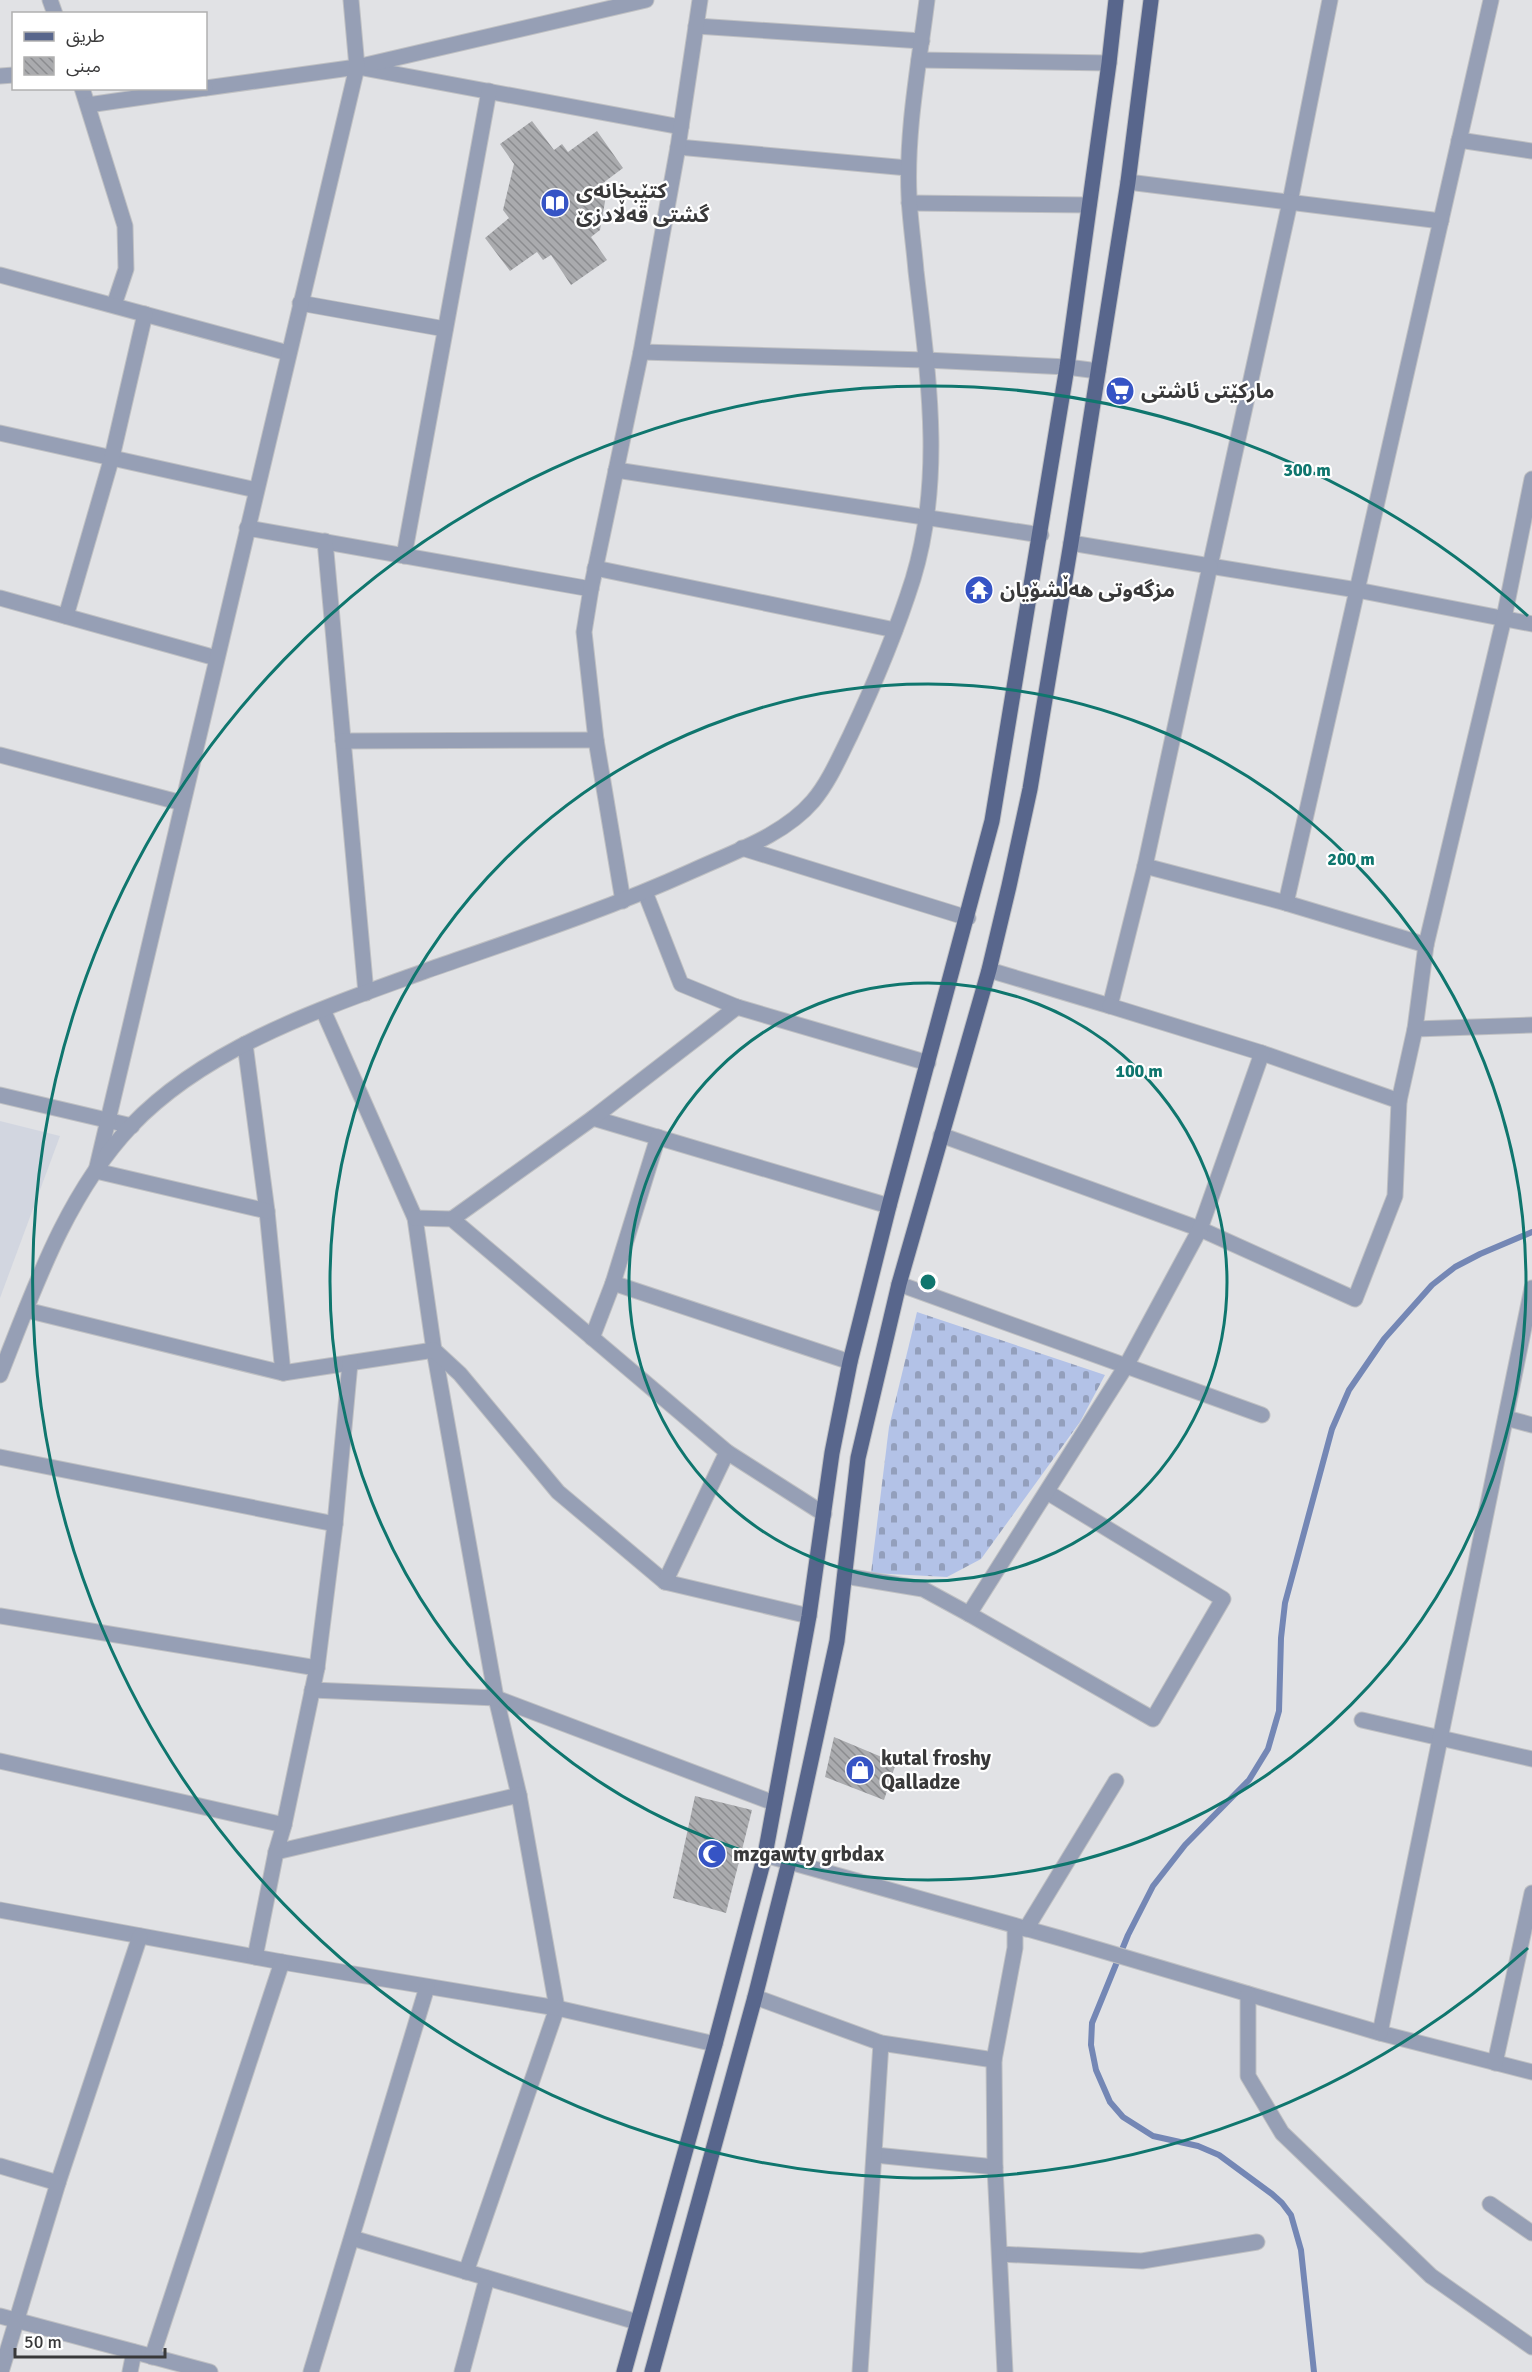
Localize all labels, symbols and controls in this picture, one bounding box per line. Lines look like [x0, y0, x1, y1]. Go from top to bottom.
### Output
legend [12, 12, 207, 90]
text: طريق [66, 25, 105, 47]
text: مبنى [66, 55, 101, 77]
place label: کتێبخانەی گشتی قەڵادزێ [576, 178, 710, 228]
library icon: کتێبخانەی گشتی قەڵادزێ [539, 187, 571, 219]
supermarket icon: مارکێتی ئاشتی [1104, 375, 1136, 407]
place label: مارکێتی ئاشتی [1141, 378, 1274, 404]
text: 300 m [1283, 459, 1331, 481]
temple icon: مزگەوتی ھەڵشۆیان [963, 574, 995, 606]
place label: مزگەوتی ھەڵشۆیان [1000, 574, 1175, 603]
text: 200 m [1327, 848, 1375, 870]
text: 100 m [1115, 1060, 1163, 1082]
centre of rings [918, 1272, 938, 1292]
place label: kutal froshy Qalladze [881, 1745, 992, 1795]
shop icon: kutal froshy Qalladze [844, 1754, 876, 1786]
mosque icon: mzgawty grbdax [696, 1838, 728, 1870]
place label: mzgawty grbdax [733, 1841, 885, 1867]
scale bar [15, 2321, 165, 2359]
text: 50 m [24, 2331, 62, 2353]

